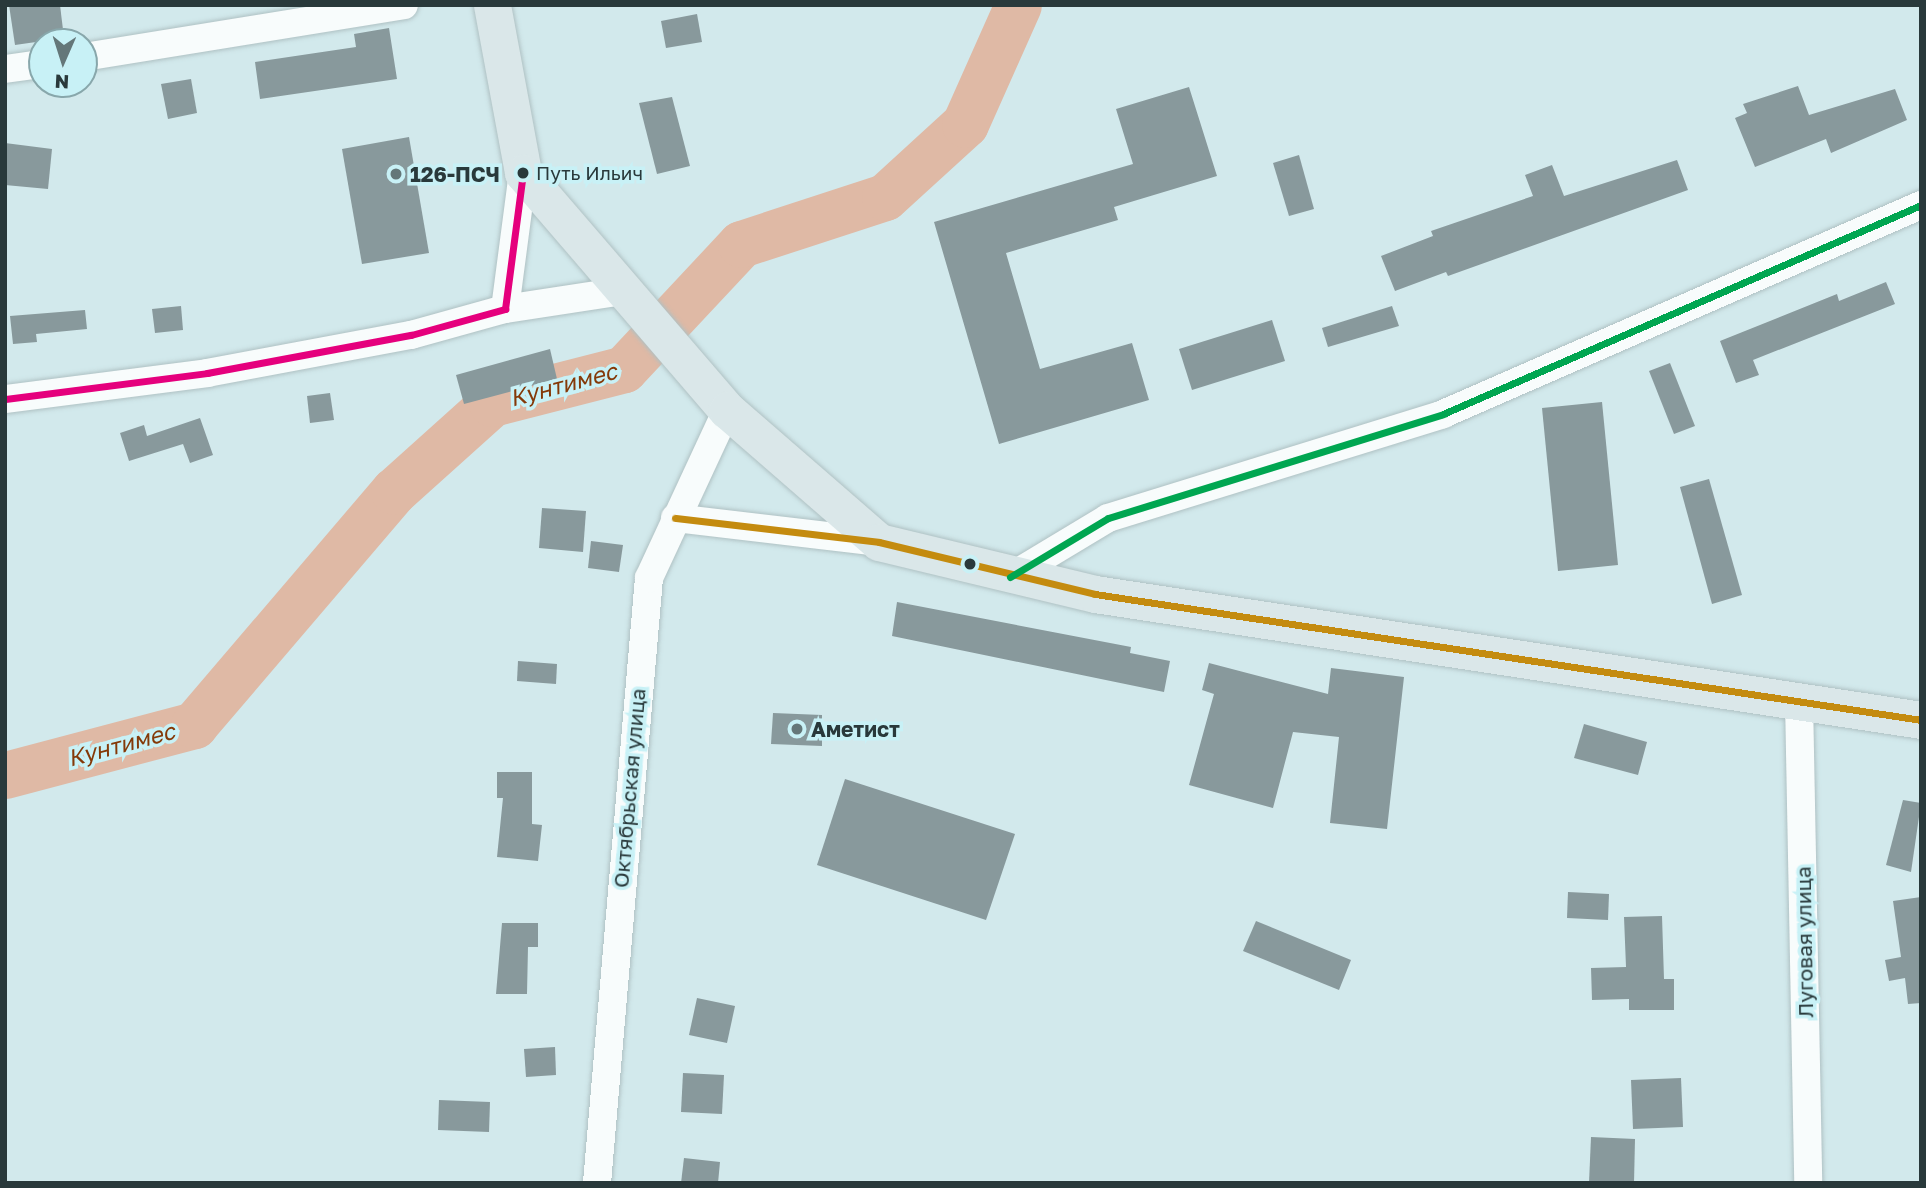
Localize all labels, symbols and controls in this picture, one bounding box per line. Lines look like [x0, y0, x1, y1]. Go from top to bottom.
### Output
north arrow [28, 28, 98, 98]
text: N [54, 71, 70, 94]
place label: 126-ПСЧ [410, 161, 500, 187]
place label: Путь Ильич [536, 162, 643, 184]
marker: 126-ПСЧ [388, 166, 404, 182]
marker: Путь Ильич [516, 166, 530, 180]
water label: Кунтимес [506, 356, 620, 412]
unlabelled marker [963, 557, 977, 571]
street label: Октябрьская улица [608, 687, 650, 889]
water label: Кунтимес [64, 716, 178, 772]
place label: Аметист [811, 716, 900, 742]
marker: Аметист [789, 721, 805, 737]
street label: Луговая улица [1790, 866, 1818, 1018]

